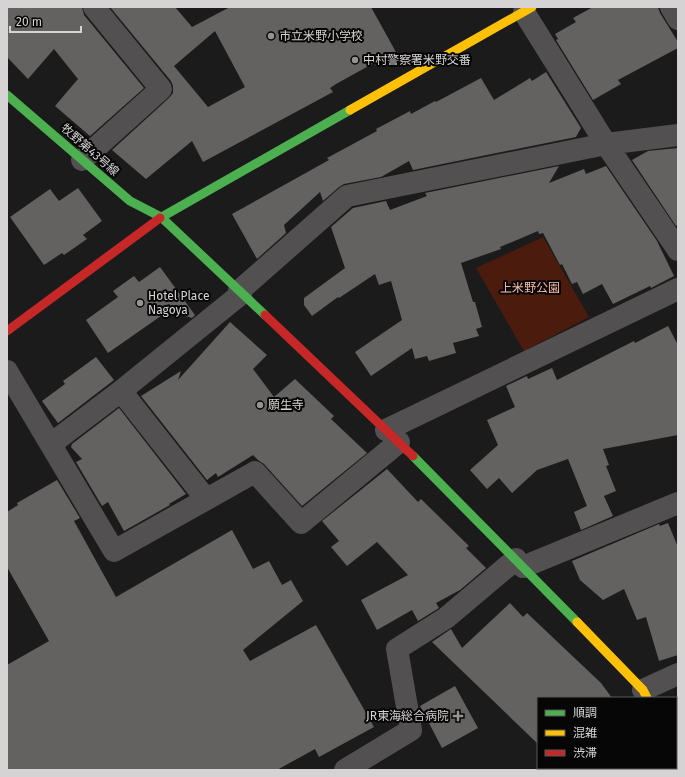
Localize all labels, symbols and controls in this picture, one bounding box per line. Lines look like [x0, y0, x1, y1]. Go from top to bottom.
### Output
scale bar [10, 8, 81, 34]
text: 20 m [16, 15, 42, 29]
place label: 市立米野小学校 [279, 29, 363, 43]
marker: 市立米野小学校 [266, 31, 276, 41]
place label: 中村警察署米野交番 [363, 53, 471, 67]
marker: 中村警察署米野交番 [350, 55, 360, 65]
street label: 牧野第43号線 [58, 121, 122, 179]
park label: 上米野公園 [500, 281, 560, 295]
place label: Hotel Place Nagoya [148, 289, 209, 317]
marker: Hotel Place Nagoya [135, 298, 145, 308]
place label: 願生寺 [268, 398, 304, 412]
marker: 願生寺 [255, 400, 265, 410]
legend [537, 697, 677, 769]
text: 順調 [573, 706, 597, 720]
place label: JR東海総合病院 [366, 709, 449, 723]
marker: JR東海総合病院 [452, 710, 464, 722]
text: 混雑 [573, 726, 597, 740]
text: 渋滞 [573, 746, 597, 760]

